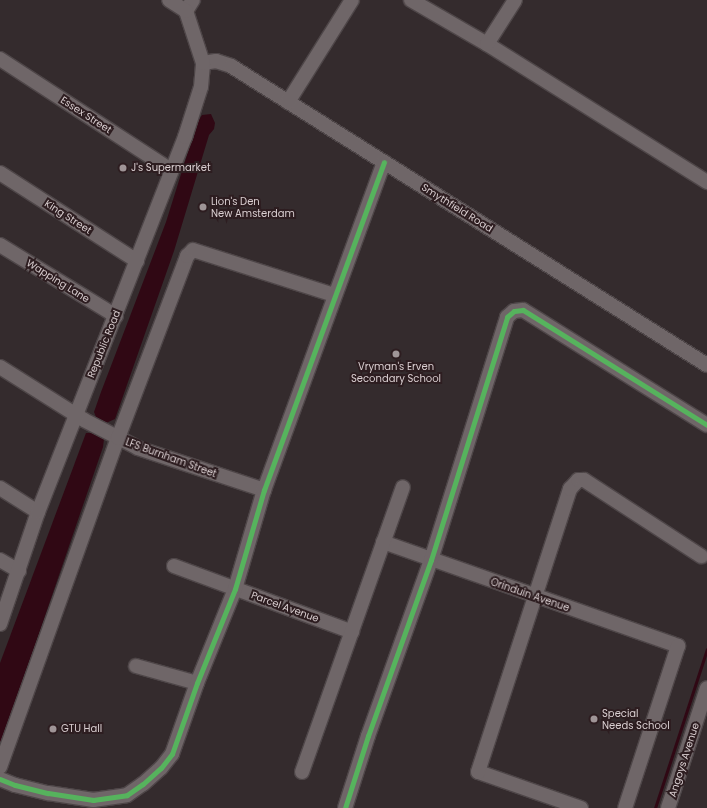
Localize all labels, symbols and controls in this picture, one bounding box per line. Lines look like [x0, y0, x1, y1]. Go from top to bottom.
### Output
street label: Essex Street [58, 94, 114, 136]
place label: J's Supermarket [131, 162, 211, 174]
marker: J's Supermarket [118, 163, 128, 173]
street label: Smythfield Road [419, 181, 495, 235]
place label: Lion's Den New Amsterdam [211, 195, 295, 218]
street label: King Street [42, 197, 94, 237]
marker: Lion's Den New Amsterdam [198, 202, 208, 212]
street label: Wapping Lane [24, 257, 92, 305]
street label: Republic Road [85, 308, 123, 380]
marker: Vryman's Erven Secondary School [391, 349, 401, 359]
place label: Vryman's Erven Secondary School [351, 360, 441, 384]
street label: LFS Burnham Street [124, 436, 218, 480]
street label: Orinduin Avenue [489, 576, 571, 614]
street label: Parcel Avenue [249, 589, 321, 625]
place label: Special Needs School [602, 707, 670, 730]
marker: Special Needs School [589, 714, 599, 724]
street label: Angoys Avenue [666, 721, 702, 799]
place label: GTU Hall [61, 723, 102, 735]
marker: GTU Hall [48, 724, 58, 734]

